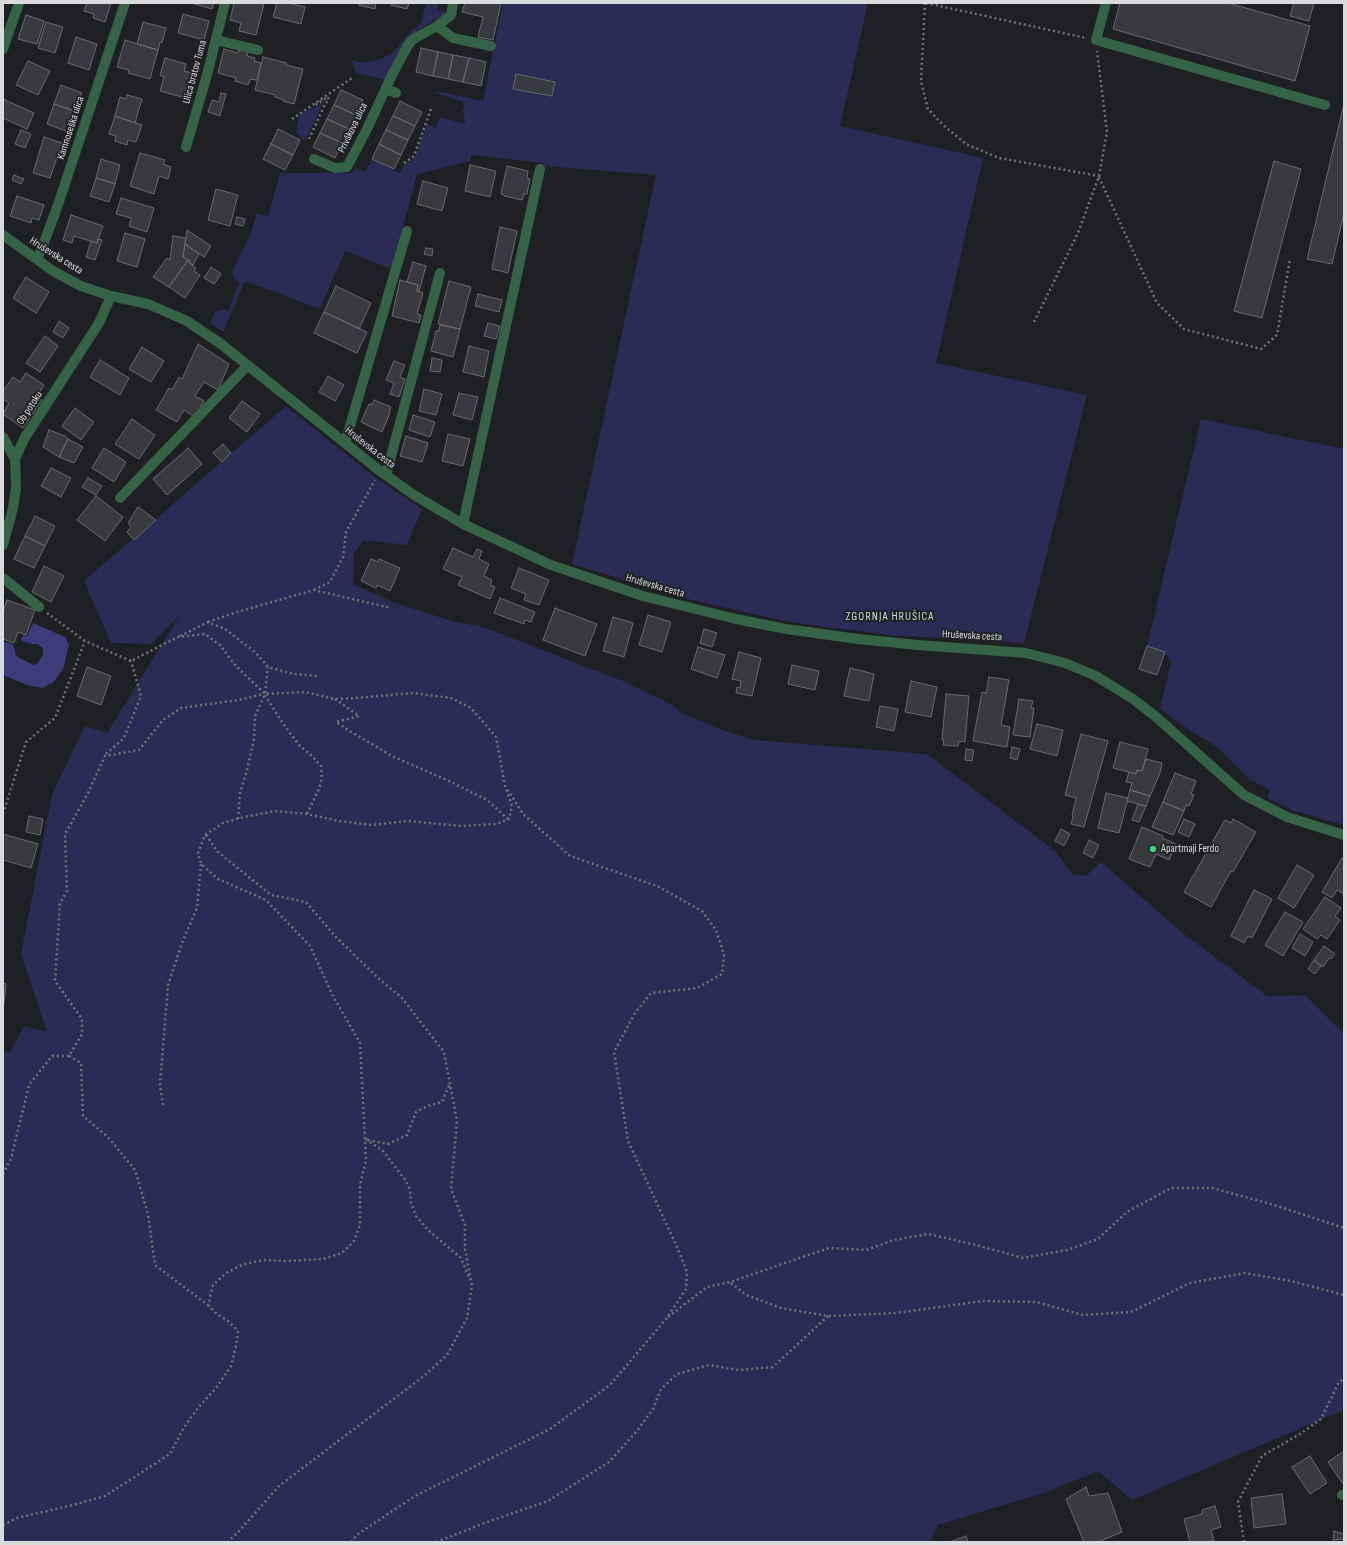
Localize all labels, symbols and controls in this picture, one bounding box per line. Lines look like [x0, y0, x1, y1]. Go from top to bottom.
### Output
street label: Ulica bratov Tuma [180, 39, 210, 105]
street label: Kamnoseška ulica [55, 95, 87, 161]
street label: Privškova ulica [335, 101, 371, 155]
street label: Hruševska cesta [27, 234, 85, 278]
street label: Ob potoku [14, 389, 46, 427]
street label: Hruševska cesta [342, 424, 398, 472]
street label: Hruševska cesta [624, 571, 686, 601]
district label: ZGORNJA HRUŠICA [846, 610, 934, 624]
street label: Hruševska cesta [942, 628, 1002, 644]
place label: Apartmaji Ferdo [1161, 842, 1219, 856]
marker: Apartmaji Ferdo [1148, 844, 1158, 854]

